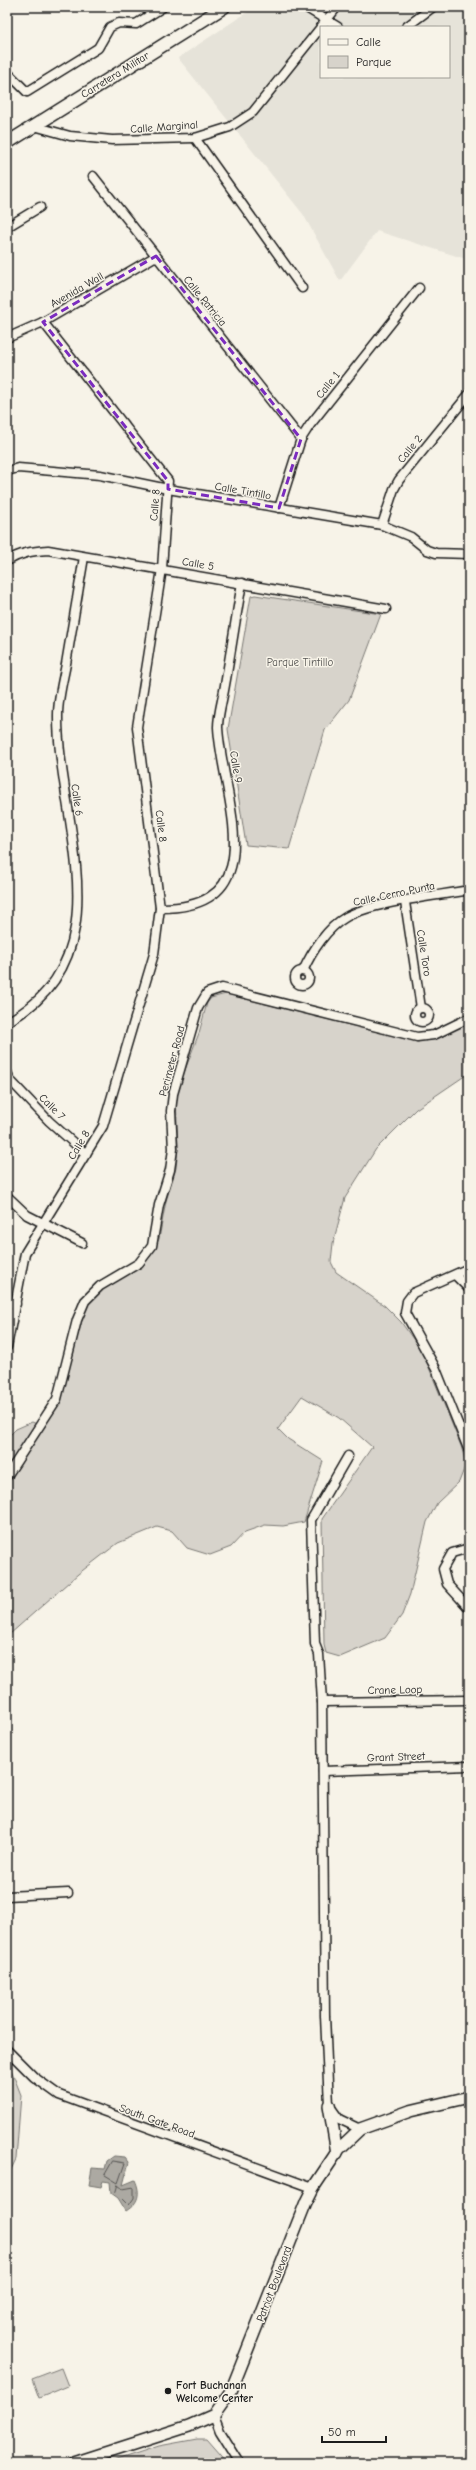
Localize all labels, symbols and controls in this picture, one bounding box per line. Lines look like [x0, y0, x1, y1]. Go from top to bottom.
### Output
legend [320, 26, 450, 78]
text: Calle [356, 35, 381, 49]
street label: Carretera Militar [79, 49, 152, 101]
text: Parque [356, 55, 391, 69]
street label: Calle Marginal [130, 118, 198, 136]
street label: Avenida Wall [48, 270, 106, 310]
street label: Calle Patricia [181, 273, 229, 329]
street label: Calle 1 [313, 369, 343, 401]
street label: Calle 2 [395, 432, 425, 466]
street label: Calle Tintillo [214, 480, 272, 502]
street label: Calle 8 [147, 488, 163, 521]
street label: Calle 5 [181, 555, 215, 573]
park label: Parque Tintillo [267, 656, 333, 669]
street label: Calle 9 [227, 750, 245, 784]
street label: Calle 6 [68, 783, 86, 817]
street label: Calle 8 [153, 809, 169, 843]
street label: Calle Cerro Punta [352, 879, 436, 909]
street label: Calle Toro [414, 929, 434, 977]
street label: Perimeter Road [156, 1024, 188, 1098]
street label: Calle 7 [36, 1091, 68, 1123]
street label: Calle 8 [65, 1128, 93, 1162]
street label: Crane Loop [368, 1683, 423, 1697]
street label: Grant Street [367, 1749, 426, 1765]
street label: South Gate Road [117, 2101, 197, 2141]
street label: Patriot Boulevard [254, 2244, 294, 2324]
place label: Fort Buchanan Welcome Center [176, 2379, 253, 2405]
marker: Fort Buchanan Welcome Center [163, 2386, 173, 2396]
scale bar [322, 2418, 386, 2444]
text: 50 m [328, 2425, 356, 2439]

